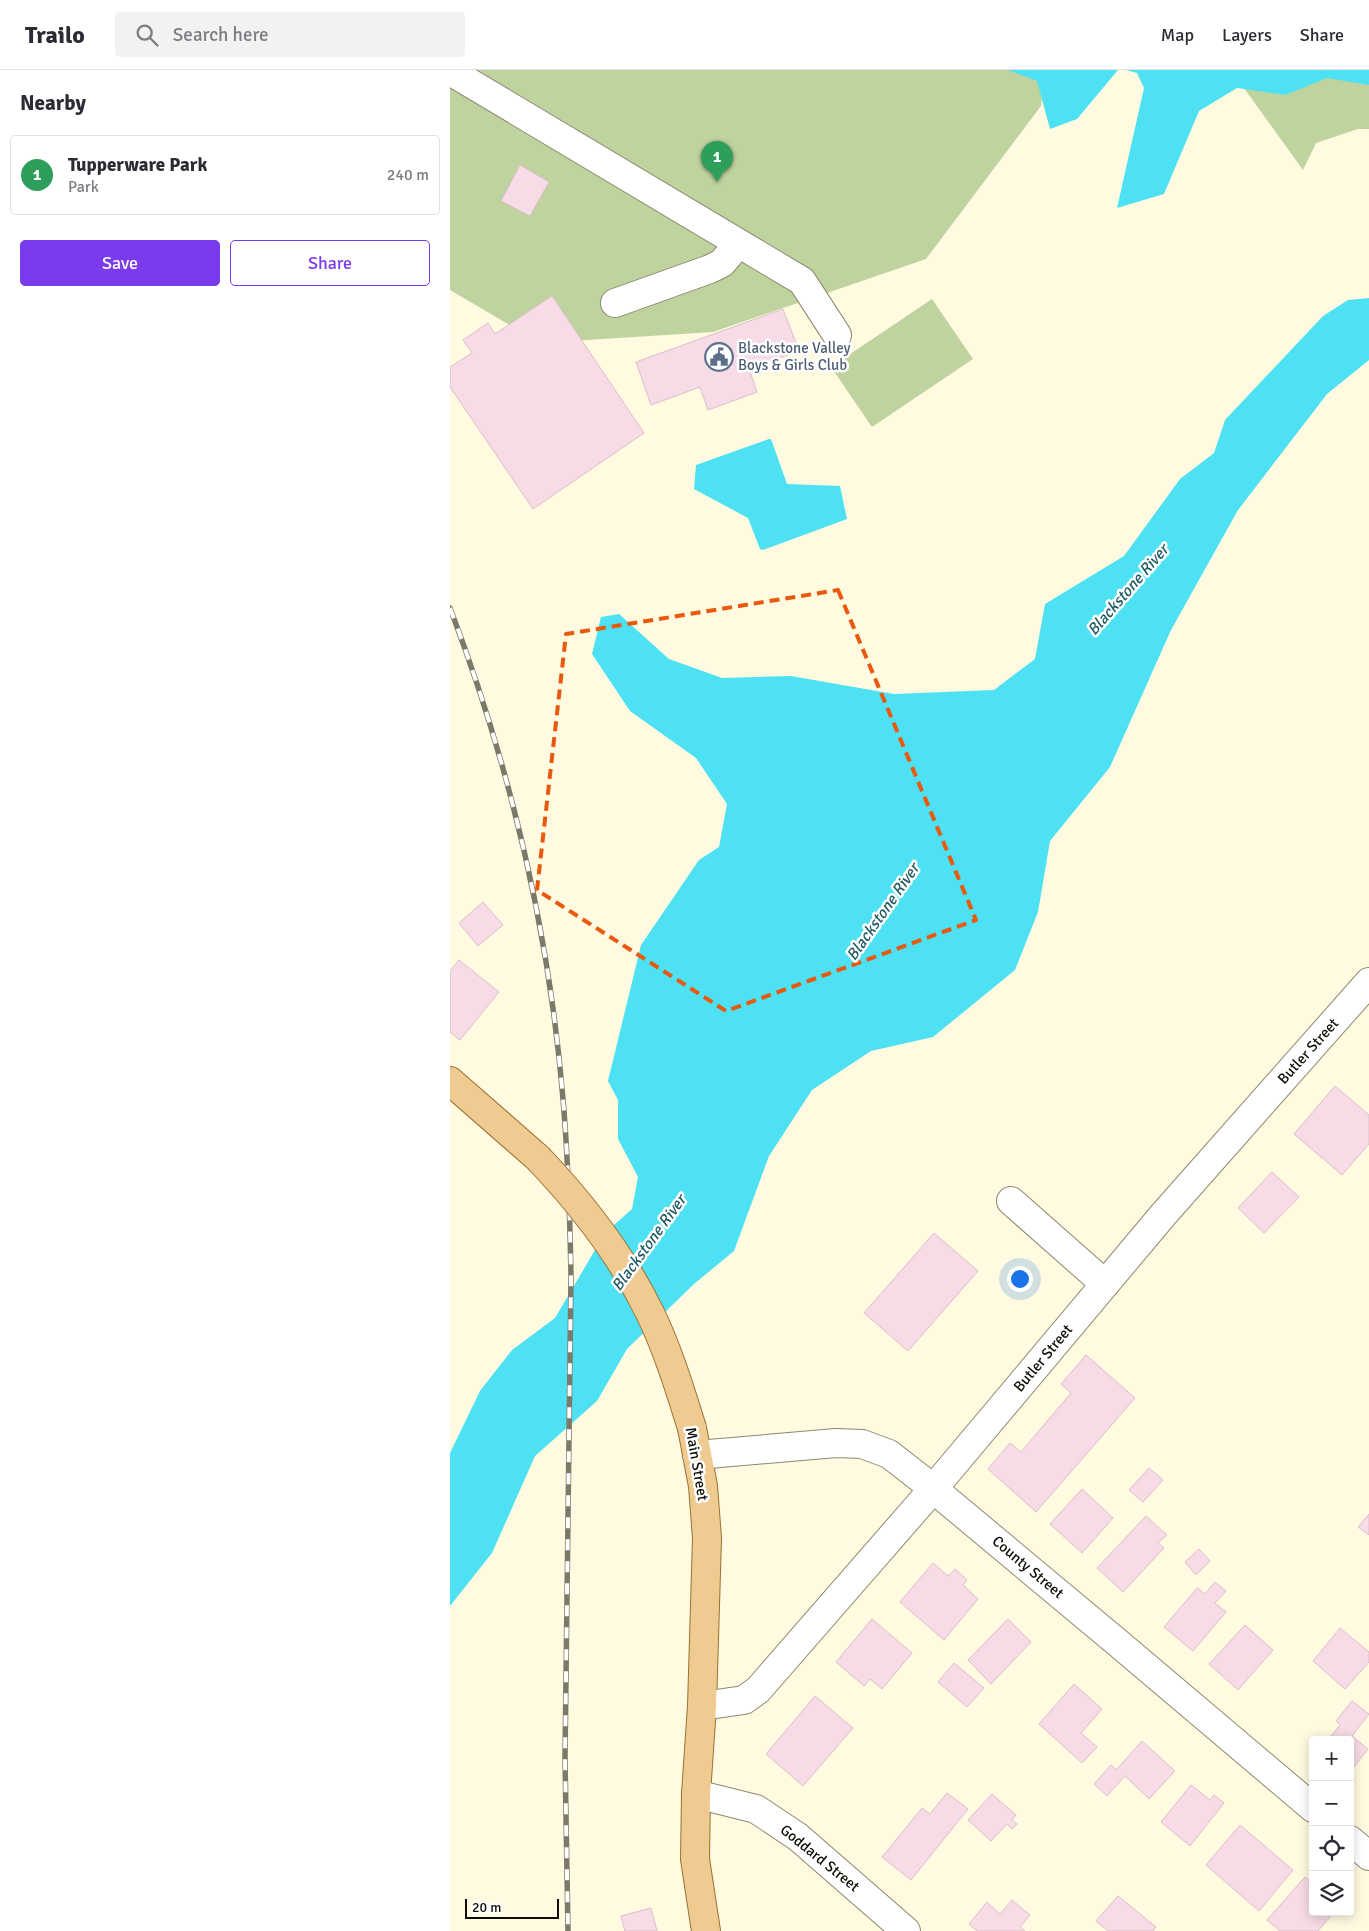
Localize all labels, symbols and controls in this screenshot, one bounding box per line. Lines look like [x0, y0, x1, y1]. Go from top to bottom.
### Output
search box [115, 12, 465, 57]
text: Trailo [25, 20, 85, 50]
icon: search [133, 21, 161, 49]
text: Search here [173, 23, 269, 47]
text: Map [1161, 24, 1194, 46]
text: Layers [1222, 24, 1272, 46]
text: Share [1300, 24, 1344, 46]
text: Nearby [20, 90, 86, 116]
pin: 1 [701, 141, 733, 182]
text: Tupperware Park [68, 153, 207, 177]
text: 1 [33, 165, 41, 185]
text: 240 m [387, 165, 429, 185]
text: Park [68, 177, 99, 197]
button: Save [20, 240, 220, 286]
button: Share [230, 240, 430, 286]
place label: Blackstone Valley Boys & Girls Club [738, 339, 851, 374]
public building icon: Blackstone Valley Boys & Girls Club [704, 342, 734, 372]
water label: Blackstone River [1083, 539, 1174, 640]
water label: Blackstone River [842, 858, 925, 964]
street label: Butler Street [1274, 1014, 1342, 1088]
water label: Blackstone River [607, 1189, 692, 1295]
your location [1007, 1266, 1033, 1292]
street label: Butler Street [1010, 1321, 1076, 1395]
street label: Main Street [682, 1426, 712, 1502]
street label: County Street [989, 1532, 1067, 1602]
map controls [1309, 1736, 1354, 1916]
button: + [1309, 1736, 1354, 1781]
button: − [1309, 1781, 1354, 1826]
street label: Goddard Street [777, 1821, 863, 1895]
button: locate [1309, 1826, 1354, 1871]
button: layers [1309, 1871, 1354, 1916]
scale bar [465, 1896, 559, 1919]
text: 20 m [472, 1899, 501, 1916]

